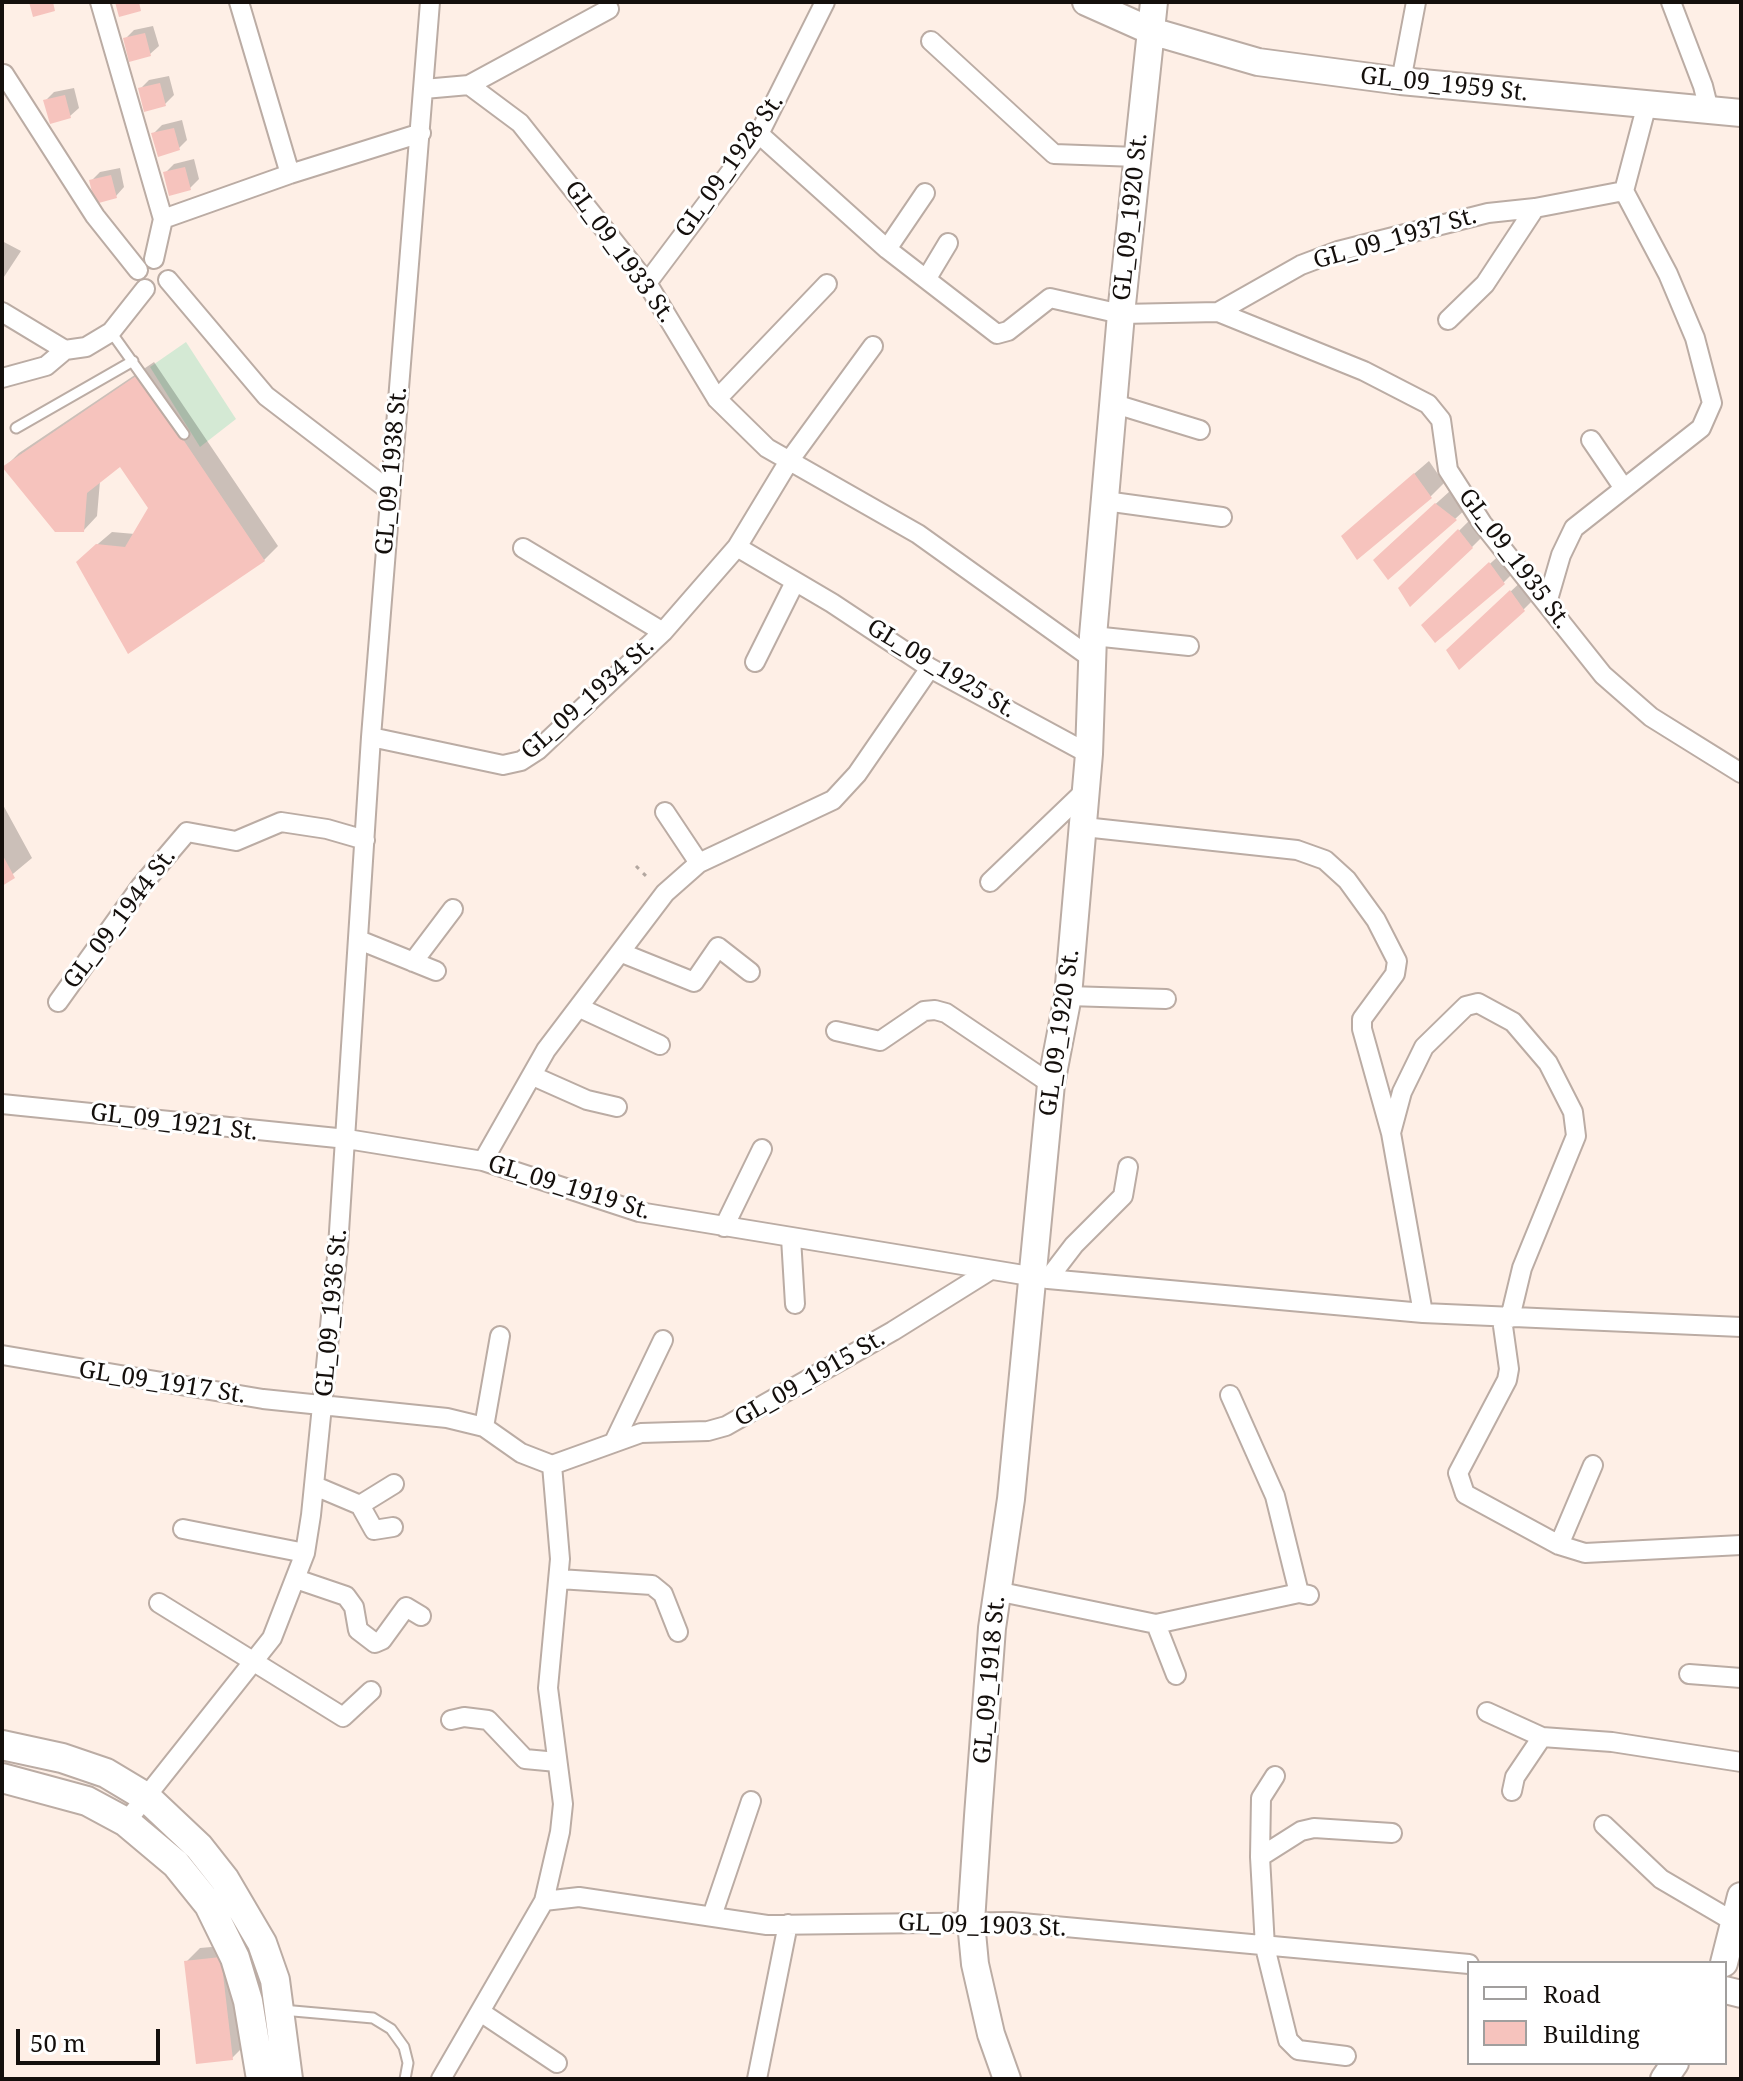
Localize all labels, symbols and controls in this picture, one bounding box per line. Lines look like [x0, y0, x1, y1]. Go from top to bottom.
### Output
street label: GL_09_1959 St. [1359, 62, 1529, 108]
street label: GL_09_1928 St. [670, 89, 790, 243]
street label: GL_09_1920 St. [1108, 132, 1154, 302]
street label: GL_09_1933 St. [558, 175, 680, 329]
street label: GL_09_1937 St. [1310, 202, 1480, 276]
street label: GL_09_1938 St. [370, 386, 414, 556]
street label: GL_09_1935 St. [1452, 483, 1576, 635]
street label: GL_09_1925 St. [861, 613, 1021, 725]
street label: GL_09_1934 St. [516, 632, 660, 766]
street label: GL_09_1944 St. [58, 843, 182, 995]
street label: GL_09_1920 St. [1034, 948, 1086, 1118]
street label: GL_09_1921 St. [89, 1098, 259, 1148]
street label: GL_09_1919 St. [484, 1150, 654, 1226]
street label: GL_09_1936 St. [310, 1228, 354, 1398]
street label: GL_09_1915 St. [730, 1324, 890, 1434]
street label: GL_09_1917 St. [77, 1356, 247, 1410]
street label: GL_09_1918 St. [968, 1595, 1012, 1765]
street label: GL_09_1903 St. [897, 1909, 1067, 1943]
legend [1467, 1961, 1727, 2065]
text: Road [1543, 1977, 1601, 2010]
scale bar [20, 2013, 164, 2063]
text: Building [1543, 2017, 1640, 2050]
text: 50 m [30, 2026, 86, 2059]

